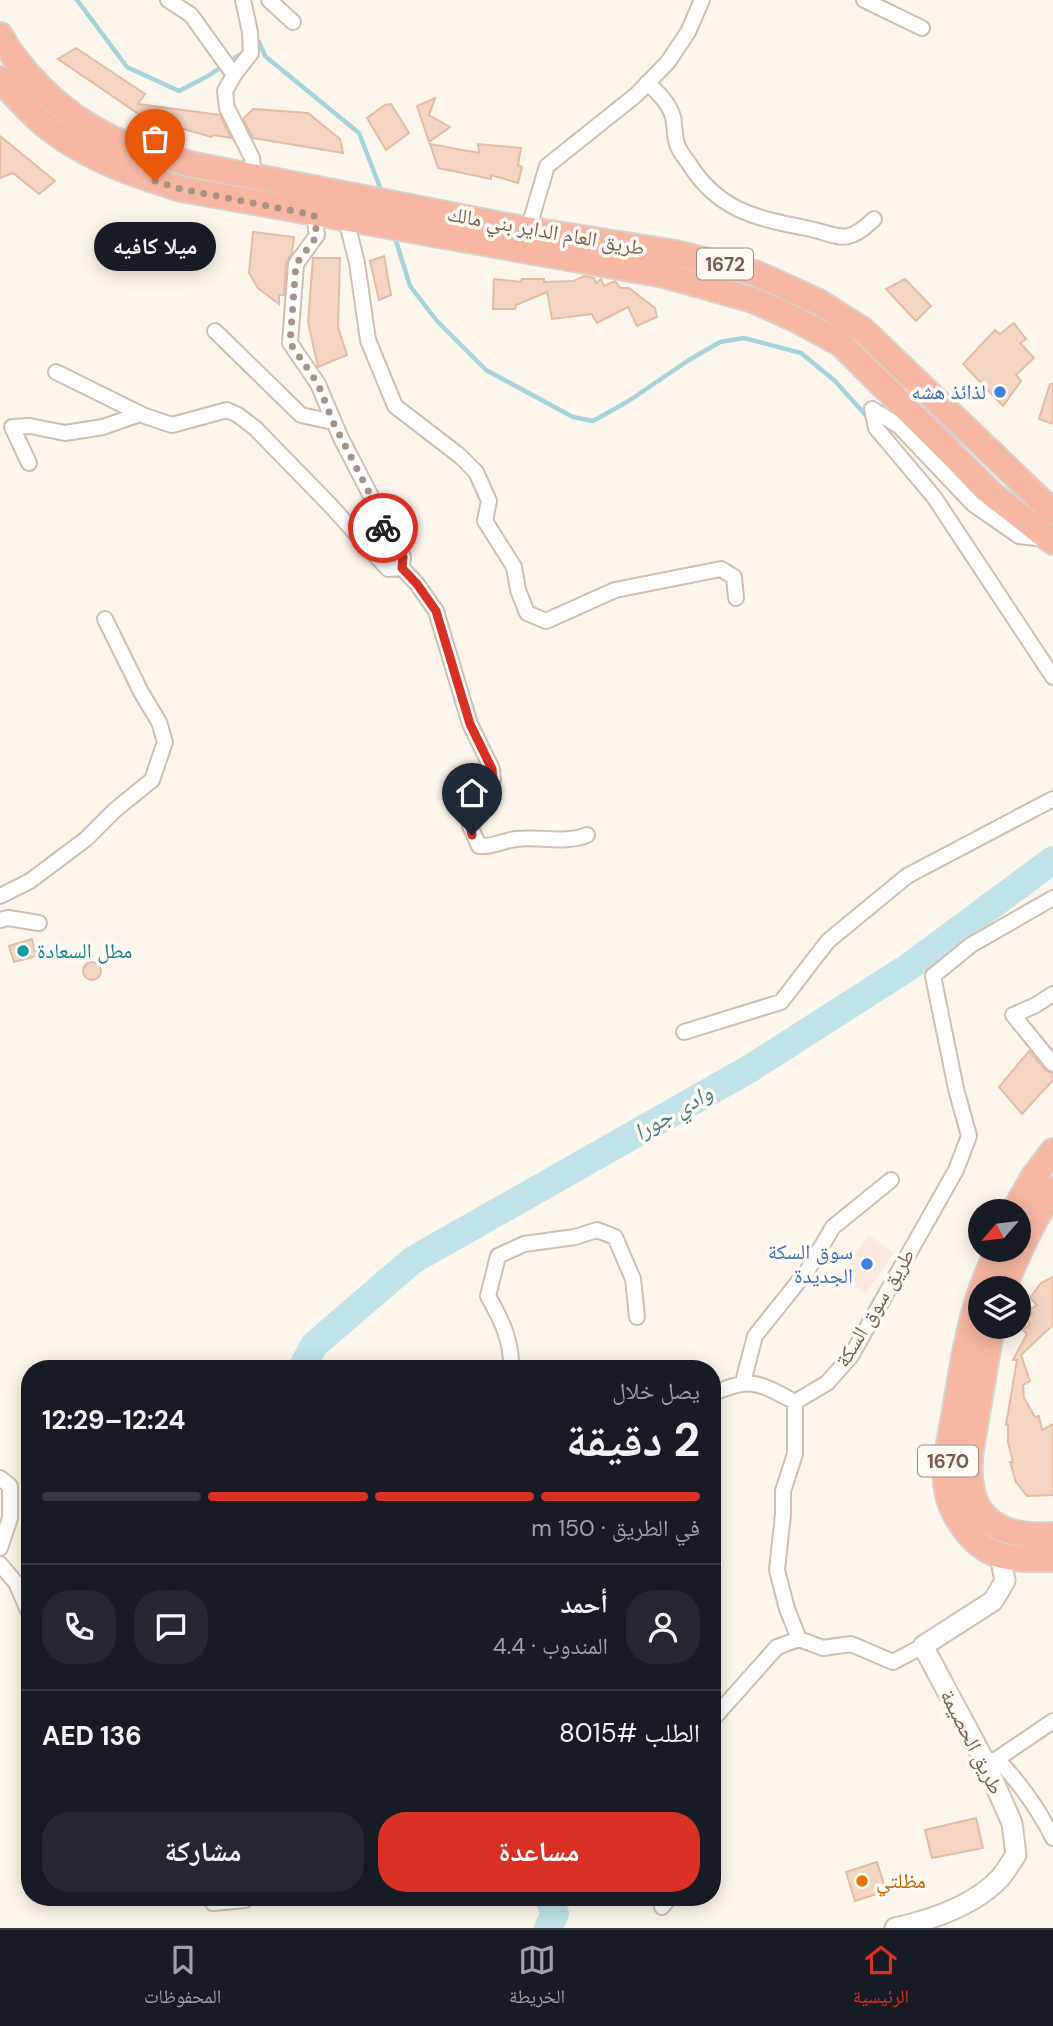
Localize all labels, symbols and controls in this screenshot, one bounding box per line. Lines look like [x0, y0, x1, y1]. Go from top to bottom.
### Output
pin [125, 109, 185, 181]
icon: bag [136, 120, 174, 158]
street label: طريق العام الداير بني مالك [445, 200, 647, 264]
callout: ميلا كافيه [94, 223, 216, 272]
text: ميلا كافيه [113, 231, 197, 261]
road number: 1672 [697, 248, 753, 280]
place label: لذائذ هشه [911, 378, 986, 406]
marker: لذائذ هشه [992, 384, 1008, 400]
courier [348, 493, 418, 563]
icon: bike [364, 509, 402, 547]
pin [442, 763, 502, 835]
icon: home [453, 774, 491, 812]
place label: مطل السعادة [37, 937, 132, 965]
marker: مطل السعادة [15, 943, 31, 959]
water label: وادي جورا [628, 1077, 720, 1150]
north arrow [968, 1199, 1031, 1262]
map controls [968, 1199, 1031, 1339]
place label: سوق السكة الجديدة [768, 1238, 853, 1290]
street label: طريق سوق السكة [829, 1243, 921, 1373]
marker: سوق السكة الجديدة [859, 1256, 875, 1272]
button: layers [968, 1276, 1031, 1339]
text: يصل خلال [612, 1376, 700, 1406]
text: 12:24–12:29 [42, 1403, 185, 1437]
text: 2 دقيقة [566, 1410, 700, 1470]
road number: 1670 [918, 1446, 978, 1476]
text: في الطريق · 150 m [531, 1513, 700, 1543]
text: أحمد [560, 1587, 608, 1621]
button: phone [42, 1590, 116, 1664]
button: chat [134, 1590, 208, 1664]
button: person [626, 1590, 700, 1664]
text: المندوب · 4.4 [493, 1631, 608, 1661]
street label: طريق الحصيمة [934, 1685, 1010, 1799]
text: الطلب #8015 [559, 1716, 700, 1750]
text: AED 136 [42, 1719, 142, 1753]
button: مشاركة [42, 1812, 364, 1892]
button: مساعدة [378, 1812, 700, 1892]
place label: مظلتي [876, 1867, 926, 1897]
marker: مظلتي [854, 1873, 870, 1889]
tab: المحفوظات [144, 1941, 221, 2015]
tab: الخريطة [509, 1941, 565, 2015]
tab: الرئيسية [853, 1941, 909, 2015]

